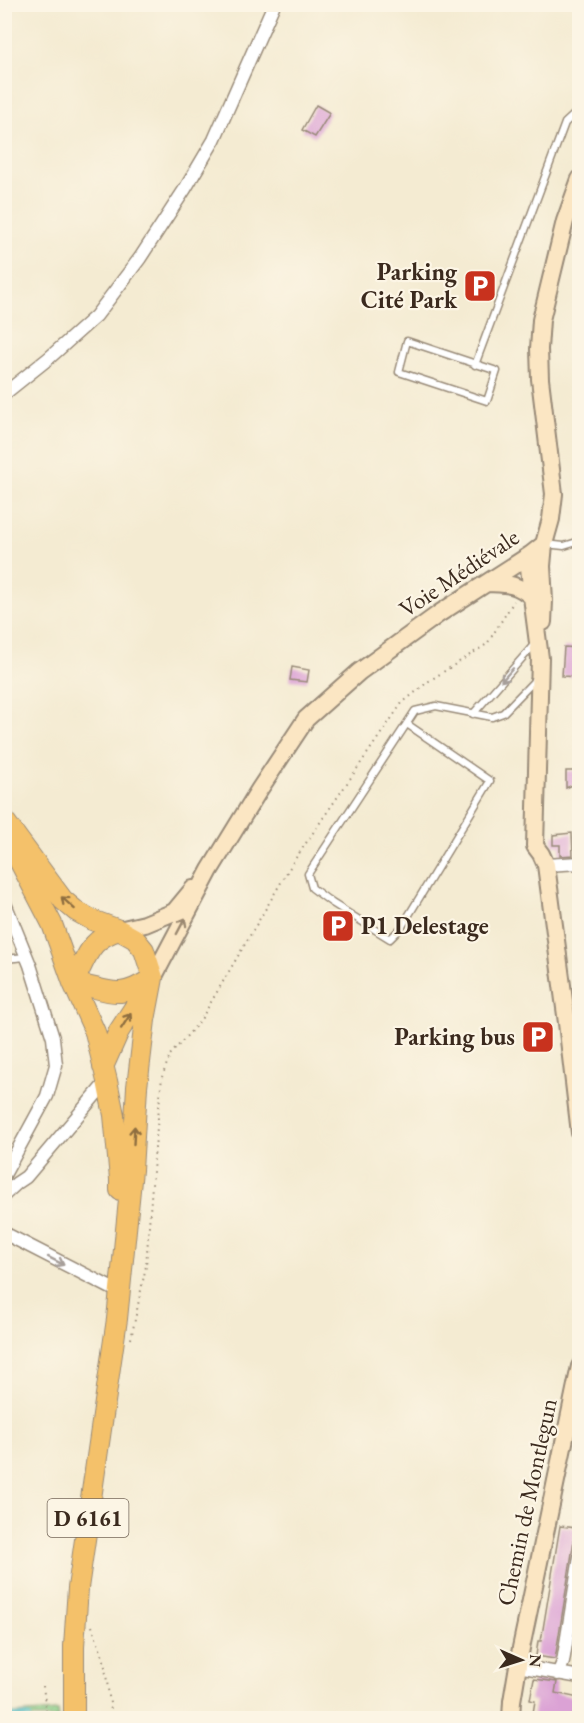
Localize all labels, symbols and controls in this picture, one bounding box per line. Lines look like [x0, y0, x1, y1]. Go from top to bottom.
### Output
place label: Parking Cité Park [361, 256, 458, 315]
parking icon: Parking Cité Park [462, 268, 498, 304]
street label: Voie Médiévale [393, 521, 525, 624]
one-way arrow [500, 667, 514, 682]
one-way arrow [60, 896, 75, 910]
parking icon: P1 Delestage [320, 908, 356, 944]
place label: P1 Delestage [361, 910, 489, 942]
one-way arrow [176, 918, 187, 936]
one-way arrow [120, 1013, 132, 1030]
parking icon: Parking bus [520, 1019, 556, 1055]
place label: Parking bus [394, 1021, 515, 1053]
one-way arrow [129, 1125, 140, 1145]
one-way arrow [47, 1255, 65, 1267]
street label: Chemin de Montlegun [489, 1395, 564, 1608]
road number: D 6161 [48, 1499, 128, 1537]
north arrow [491, 1630, 551, 1690]
text: N [525, 1654, 546, 1668]

